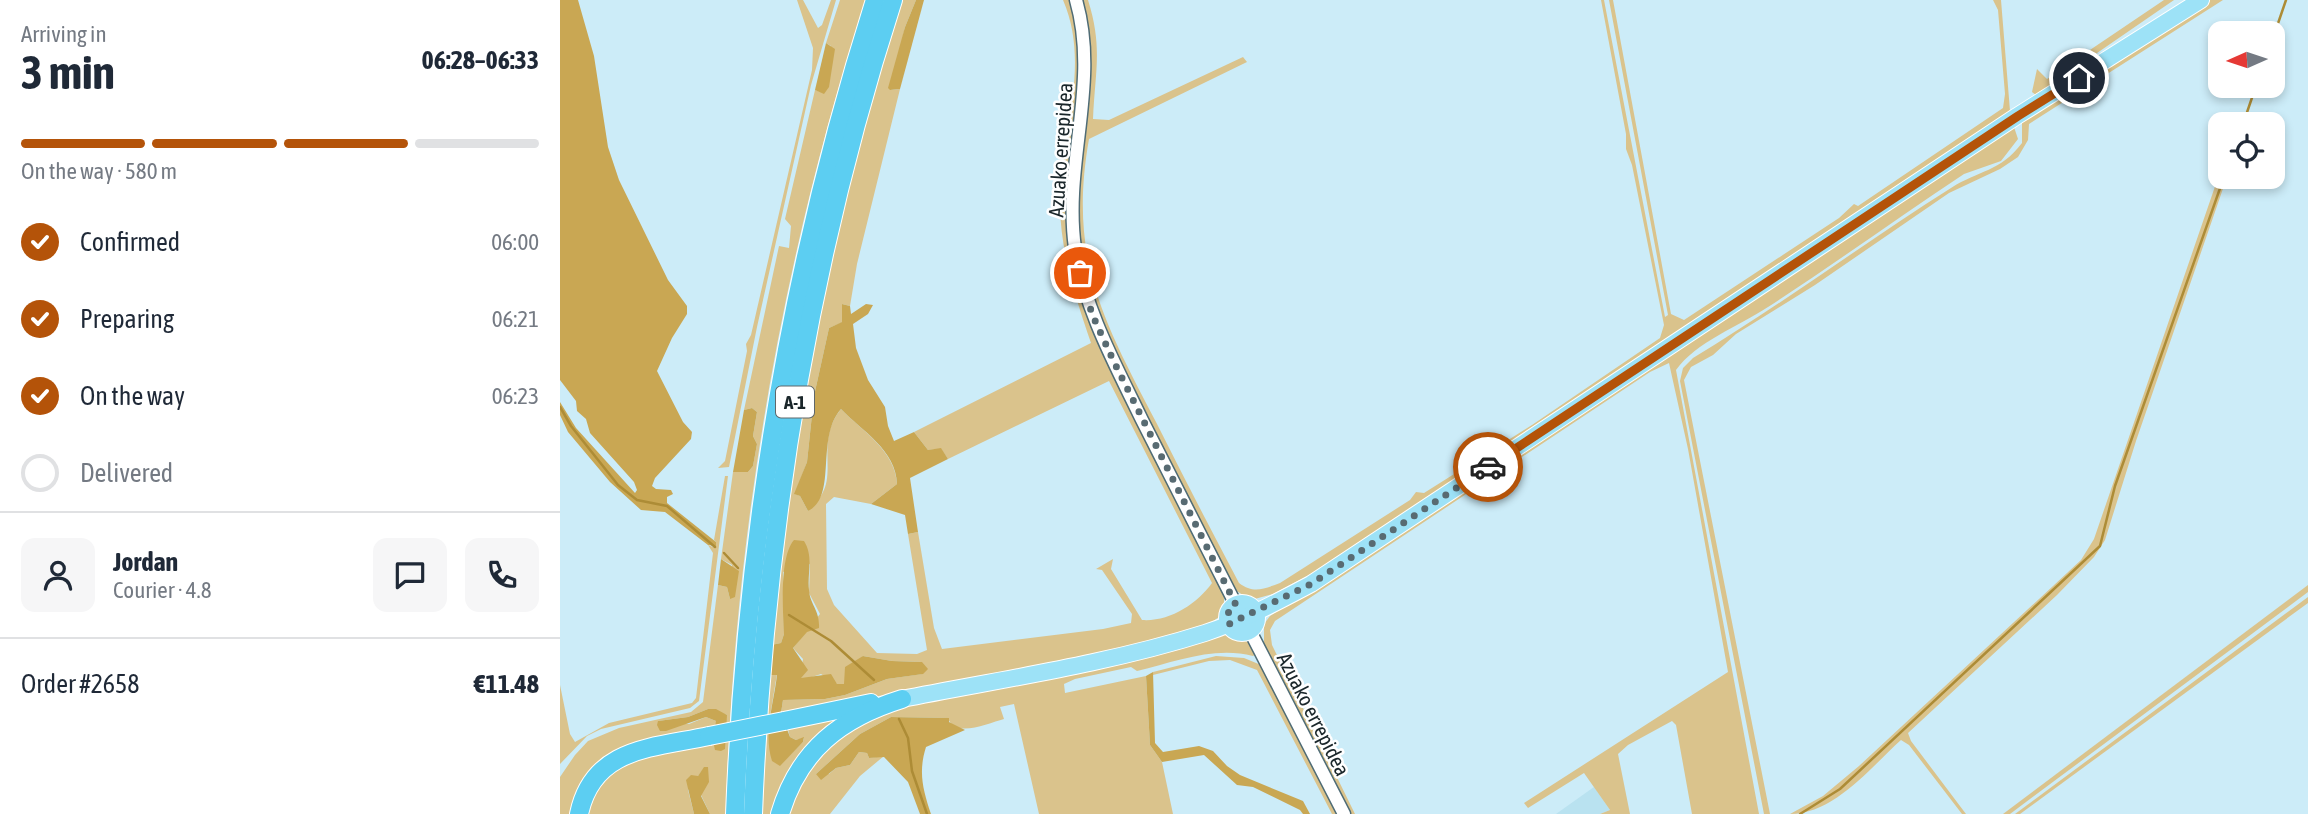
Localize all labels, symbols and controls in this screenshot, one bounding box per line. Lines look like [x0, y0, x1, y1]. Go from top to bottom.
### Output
text: Arriving in [21, 21, 107, 47]
north arrow [2208, 21, 2286, 98]
map controls [2208, 21, 2285, 189]
text: 06:28–06:33 [422, 45, 539, 75]
text: 3 min [21, 46, 115, 99]
pin [2049, 48, 2109, 108]
icon: home [2060, 59, 2098, 97]
street label: Azuako errepidea [1043, 82, 1077, 218]
button: locate [2208, 112, 2285, 189]
text: On the way · 580 m [21, 158, 177, 184]
icon: check [21, 223, 59, 261]
text: Confirmed [80, 227, 180, 257]
text: 06:00 [491, 229, 539, 255]
pin [1050, 243, 1110, 303]
icon: bag [1061, 254, 1099, 292]
icon: check [21, 300, 59, 338]
text: Preparing [80, 304, 174, 334]
text: 06:21 [492, 306, 539, 332]
icon: check [21, 377, 59, 415]
text: On the way [80, 381, 185, 411]
text: 06:23 [492, 383, 539, 409]
road number: A-1 [776, 386, 814, 418]
courier [1453, 432, 1523, 502]
icon: car [1469, 448, 1507, 486]
text: Delivered [80, 458, 173, 488]
button: person [21, 538, 95, 612]
button: chat [373, 538, 447, 612]
button: phone [465, 538, 539, 612]
text: Jordan [113, 547, 178, 577]
text: Courier · 4.8 [113, 577, 212, 603]
street label: Azuako errepidea [1273, 648, 1355, 780]
text: Order #2658 [21, 669, 140, 699]
text: €11.48 [474, 669, 539, 699]

